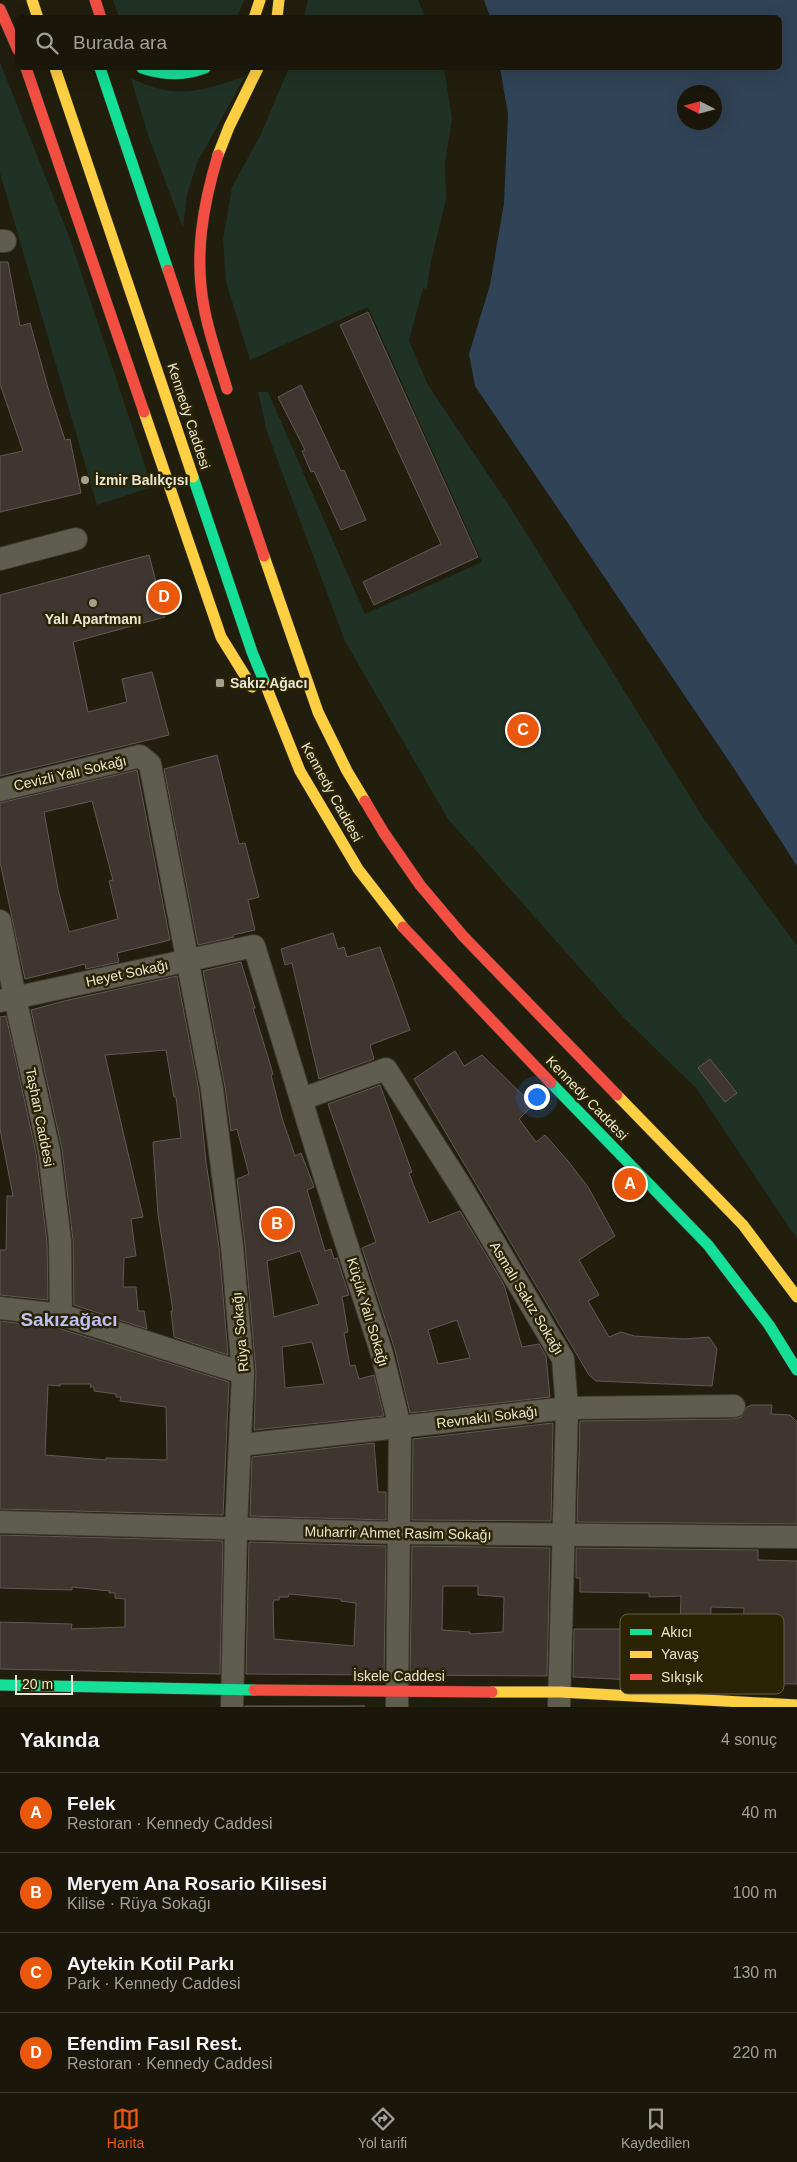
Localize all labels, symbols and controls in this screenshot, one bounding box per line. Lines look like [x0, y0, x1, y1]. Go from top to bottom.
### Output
search box [15, 15, 782, 70]
icon: search [33, 29, 61, 57]
text: Burada ara [73, 32, 167, 53]
north arrow [677, 85, 722, 130]
street label: Kennedy Caddesi [164, 361, 214, 471]
place label: İzmir Balıkçısı [95, 472, 188, 488]
marker: İzmir Balıkçısı [79, 474, 91, 486]
pin: D [148, 578, 180, 616]
marker: Yalı Apartmanı [87, 597, 99, 609]
place label: Yalı Apartmanı [45, 611, 141, 627]
place label: Sakız Ağacı [230, 675, 307, 691]
marker: Sakız Ağacı [214, 677, 226, 689]
pin: C [507, 711, 539, 749]
street label: Kennedy Caddesi [298, 740, 366, 844]
street label: Cevizli Yalı Sokağı [12, 752, 128, 794]
street label: Heyet Sokağı [84, 956, 170, 990]
street label: Kennedy Caddesi [543, 1053, 631, 1143]
street label: Taşhan Caddesi [23, 1066, 57, 1168]
your location [524, 1084, 550, 1110]
pin: A [614, 1165, 646, 1203]
pin: B [261, 1205, 293, 1243]
street label: Asmalı Sakız Sokağı [487, 1239, 567, 1357]
street label: Küçük Yalı Sokağı [344, 1256, 392, 1368]
street label: Rüya Sokağı [229, 1291, 251, 1373]
district label: Sakızağacı [20, 1309, 118, 1330]
street label: Revnaklı Sokağı [435, 1403, 539, 1431]
street label: Muharrir Ahmet Rasim Sokağı [305, 1523, 491, 1543]
legend [620, 1614, 784, 1694]
text: Akıcı [661, 1624, 692, 1640]
text: Yavaş [661, 1646, 699, 1662]
street label: İskele Caddesi [353, 1667, 445, 1684]
text: Sıkışık [661, 1669, 704, 1685]
scale bar [15, 1672, 72, 1695]
text: 20 m [22, 1676, 53, 1692]
text: Yakında [20, 1728, 99, 1751]
text: 4 sonuç [721, 1731, 777, 1748]
text: Felek [67, 1793, 116, 1814]
text: A [30, 1804, 42, 1821]
text: 40 m [741, 1804, 777, 1821]
text: Restoran · Kennedy Caddesi [67, 1815, 272, 1832]
text: Meryem Ana Rosario Kilisesi [67, 1873, 327, 1894]
text: B [30, 1884, 42, 1901]
text: 100 m [733, 1884, 777, 1901]
text: Kilise · Rüya Sokağı [67, 1895, 211, 1912]
text: Aytekin Kotil Parkı [67, 1953, 234, 1974]
text: C [30, 1964, 42, 1981]
text: 130 m [733, 1964, 777, 1981]
text: Park · Kennedy Caddesi [67, 1975, 240, 1992]
text: Efendim Fasıl Rest. [67, 2033, 242, 2054]
text: D [30, 2044, 42, 2061]
text: 220 m [733, 2044, 777, 2061]
text: Restoran · Kennedy Caddesi [67, 2055, 272, 2072]
tab: Harita [107, 2105, 144, 2151]
tab: Yol tarifi [358, 2105, 407, 2151]
tab: Kaydedilen [621, 2105, 690, 2151]

